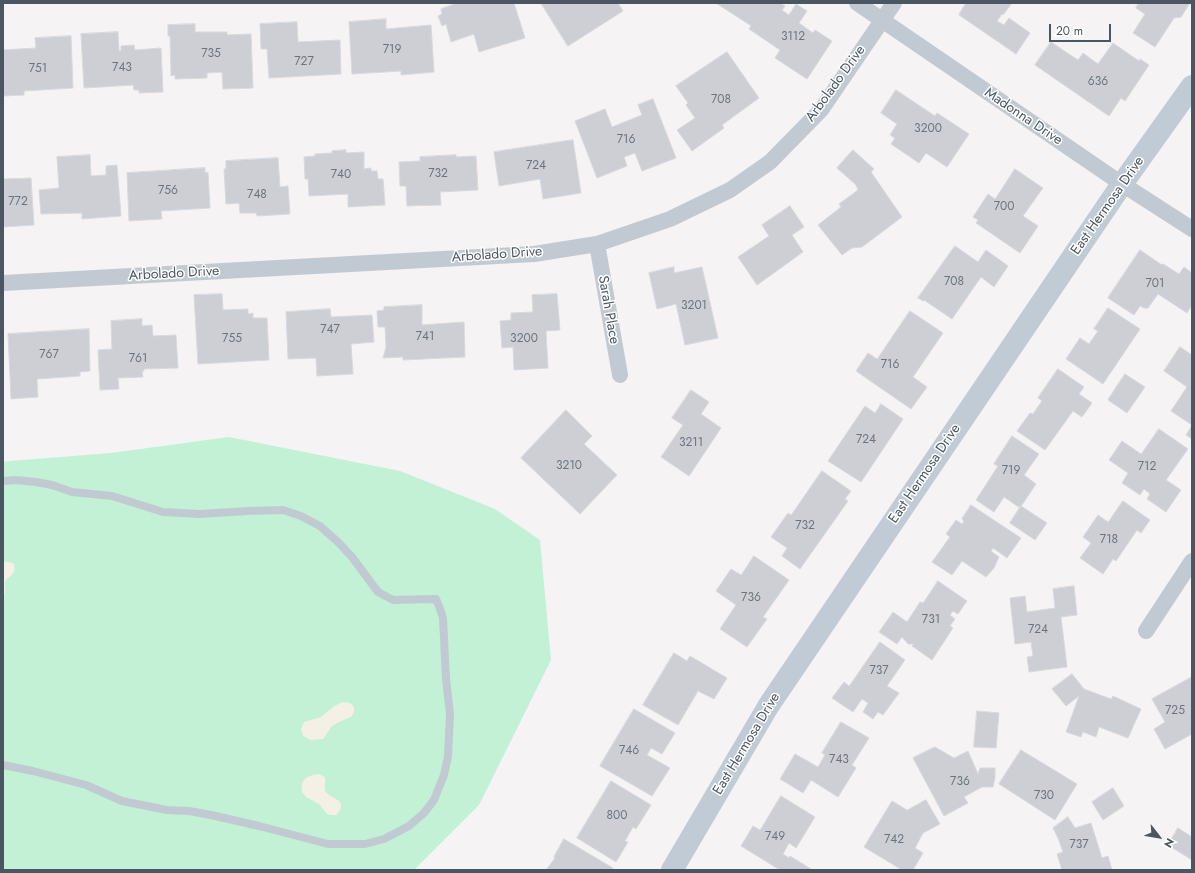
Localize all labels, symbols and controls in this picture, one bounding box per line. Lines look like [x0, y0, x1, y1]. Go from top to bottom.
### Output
scale bar [1051, 16, 1113, 42]
text: 20 m [1056, 22, 1083, 40]
house number: 3112 [781, 30, 805, 44]
street label: Arbolado Drive [803, 42, 869, 126]
house number: 719 [383, 43, 401, 57]
house number: 735 [201, 47, 221, 61]
house number: 727 [294, 55, 314, 69]
house number: 743 [112, 61, 132, 75]
house number: 751 [29, 62, 47, 76]
house number: 636 [1088, 75, 1108, 89]
street label: Madonna Drive [981, 85, 1065, 149]
house number: 708 [711, 93, 731, 107]
house number: 3200 [914, 122, 942, 136]
house number: 716 [617, 133, 635, 147]
street label: East Hermosa Drive [1068, 154, 1148, 258]
house number: 724 [526, 159, 546, 173]
house number: 732 [428, 167, 448, 181]
house number: 740 [331, 168, 351, 182]
house number: 756 [158, 184, 178, 198]
house number: 748 [247, 188, 267, 202]
house number: 772 [8, 195, 28, 209]
house number: 700 [994, 200, 1014, 214]
street label: Arbolado Drive [451, 243, 543, 267]
street label: Arbolado Drive [128, 263, 220, 285]
street label: Sarah Place [594, 275, 622, 345]
house number: 708 [944, 275, 964, 289]
house number: 701 [1146, 277, 1164, 291]
house number: 3201 [681, 299, 707, 313]
house number: 747 [320, 323, 340, 337]
house number: 741 [416, 330, 434, 344]
house number: 755 [222, 332, 242, 346]
house number: 3200 [510, 332, 538, 346]
house number: 767 [39, 348, 59, 362]
house number: 761 [129, 352, 147, 366]
house number: 716 [881, 358, 899, 372]
street label: East Hermosa Drive [886, 421, 964, 527]
house number: 724 [856, 433, 876, 447]
house number: 3211 [679, 436, 703, 450]
house number: 3210 [556, 459, 582, 473]
house number: 712 [1138, 460, 1156, 474]
house number: 719 [1002, 464, 1020, 478]
house number: 732 [795, 519, 815, 533]
house number: 718 [1100, 533, 1118, 547]
house number: 736 [741, 591, 761, 605]
house number: 731 [922, 613, 940, 627]
house number: 724 [1028, 623, 1048, 637]
house number: 737 [870, 664, 888, 678]
street label: East Hermosa Drive [710, 690, 784, 798]
house number: 725 [1165, 704, 1185, 718]
house number: 746 [619, 744, 639, 758]
house number: 743 [829, 753, 849, 767]
house number: 736 [950, 775, 970, 789]
house number: 730 [1034, 789, 1054, 803]
house number: 800 [607, 809, 627, 823]
north arrow [1139, 817, 1179, 857]
house number: 749 [765, 830, 785, 844]
house number: 742 [884, 833, 904, 847]
text: N [1160, 835, 1178, 851]
house number: 737 [1070, 838, 1088, 852]

